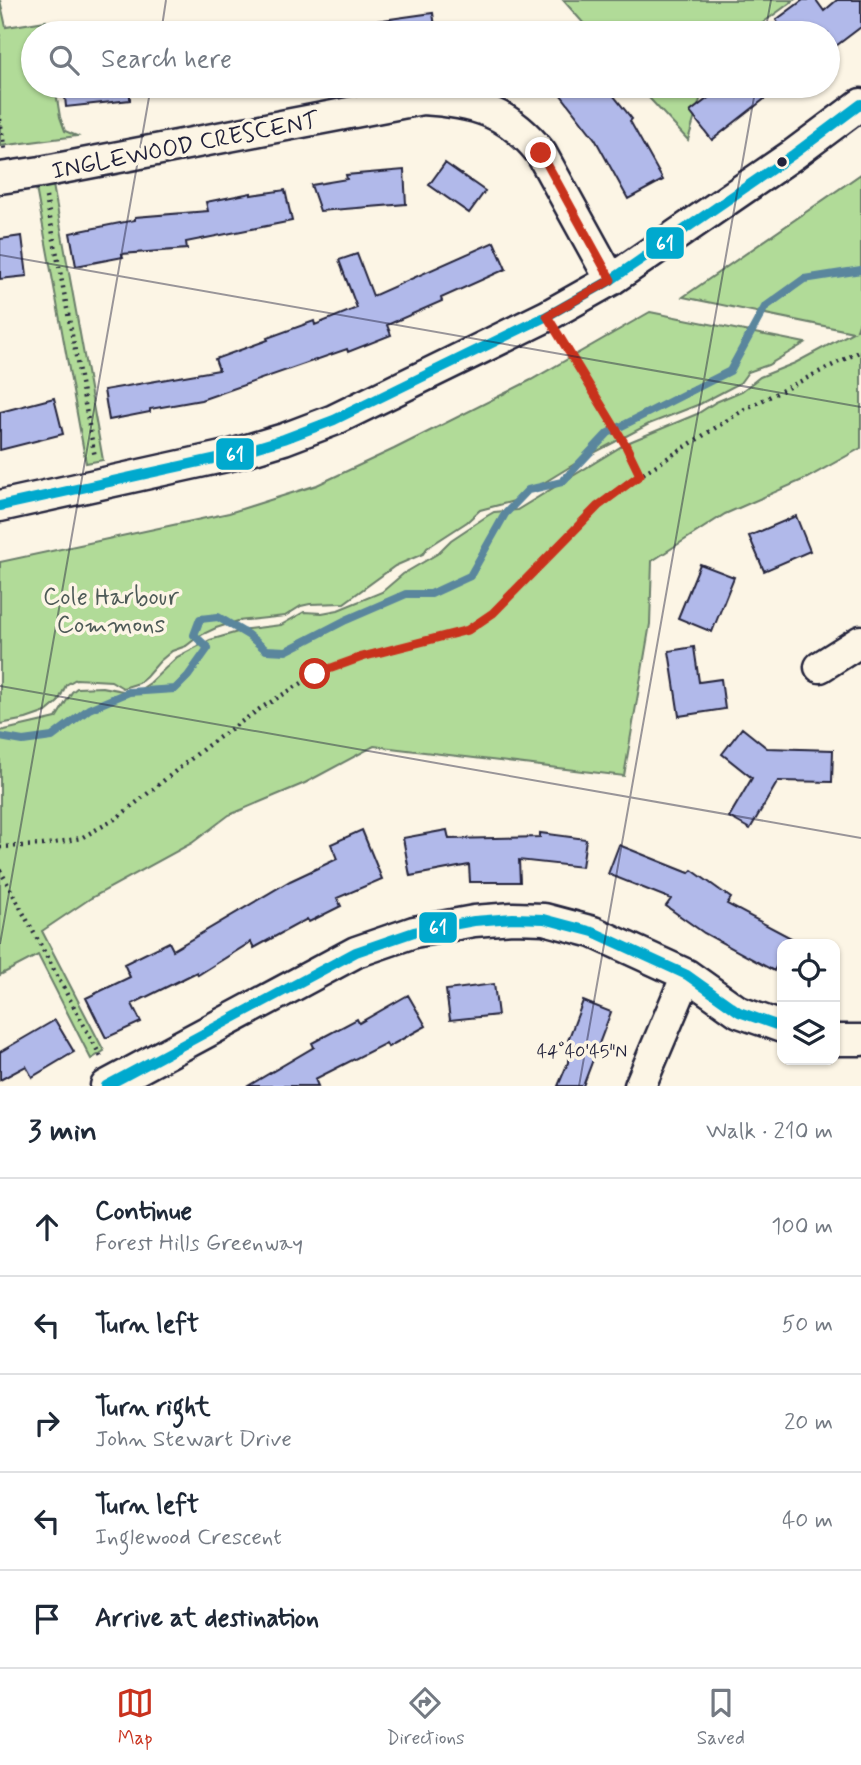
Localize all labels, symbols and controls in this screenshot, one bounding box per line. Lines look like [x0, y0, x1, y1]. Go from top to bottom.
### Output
search box [21, 21, 840, 98]
icon: search [45, 41, 83, 79]
text: Search here [101, 43, 232, 77]
street label: INGLEWOOD CRESCENT [49, 105, 322, 188]
route end [525, 137, 556, 168]
unlabelled marker [775, 155, 789, 169]
line badge: 61 [645, 226, 685, 260]
text: 61 [656, 232, 674, 257]
line badge: 61 [215, 437, 255, 471]
text: 61 [226, 443, 244, 468]
park label: Cole Harbour Commons [43, 582, 180, 641]
route start [299, 658, 330, 689]
line badge: 61 [418, 911, 458, 944]
text: 61 [429, 916, 447, 941]
map controls [777, 939, 840, 1065]
button: locate [777, 939, 840, 1002]
button: layers [777, 1002, 840, 1065]
text: 44°40'45"N [537, 1040, 627, 1064]
text: 3 min [28, 1112, 97, 1151]
text: Walk · 210 m [706, 1117, 833, 1147]
text: Continue [95, 1195, 192, 1229]
icon: ahead [28, 1208, 66, 1246]
text: 100 m [771, 1212, 833, 1242]
text: Forest Hills Greenway [95, 1229, 303, 1259]
icon: left [28, 1306, 66, 1344]
text: Turn left [95, 1308, 199, 1342]
text: 50 m [782, 1310, 833, 1340]
text: Turn right [95, 1391, 211, 1425]
icon: right [28, 1404, 66, 1442]
text: 20 m [784, 1408, 833, 1438]
text: John Stewart Drive [95, 1425, 292, 1455]
text: Turn left [95, 1489, 199, 1523]
icon: left [28, 1502, 66, 1540]
text: 40 m [782, 1506, 833, 1536]
text: Inglewood Crescent [95, 1523, 282, 1553]
icon: arrive [28, 1600, 66, 1638]
text: Arrive at destination [95, 1602, 319, 1636]
tab: Map [116, 1684, 154, 1751]
tab: Directions [386, 1684, 465, 1751]
tab: Saved [697, 1684, 745, 1751]

